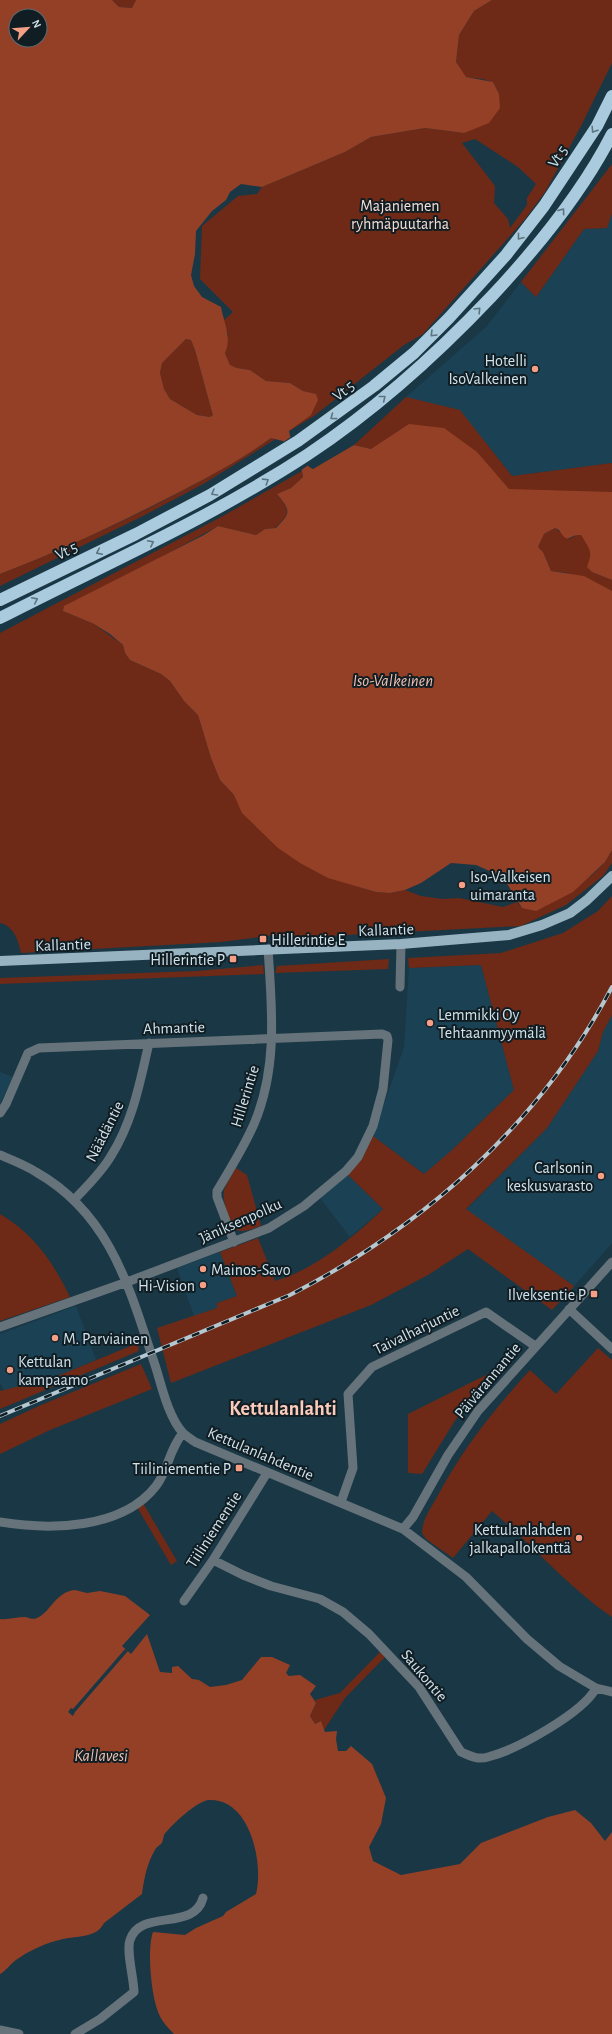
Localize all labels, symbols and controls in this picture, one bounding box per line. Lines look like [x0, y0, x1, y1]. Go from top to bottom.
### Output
north arrow [8, 8, 48, 48]
text: N [30, 18, 43, 30]
one-way arrow [591, 126, 599, 133]
street label: Vt 5 [545, 143, 571, 170]
park label: Majaniemen ryhmäpuutarha [351, 198, 449, 233]
one-way arrow [557, 208, 564, 215]
one-way arrow [518, 233, 525, 240]
one-way arrow [474, 307, 481, 315]
one-way arrow [430, 329, 438, 336]
place label: Hotelli IsoValkeinen [448, 353, 527, 387]
marker: Hotelli IsoValkeinen [530, 364, 540, 374]
street label: Vt 5 [330, 378, 357, 404]
one-way arrow [379, 396, 386, 403]
one-way arrow [331, 412, 338, 419]
one-way arrow [262, 478, 269, 485]
one-way arrow [211, 488, 218, 495]
street label: Vt 5 [53, 539, 80, 563]
one-way arrow [147, 540, 155, 548]
one-way arrow [95, 547, 103, 555]
one-way arrow [31, 597, 38, 605]
water label: Iso-Valkeinen [353, 672, 433, 689]
place label: Iso-Valkeisen uimaranta [470, 869, 551, 903]
marker: Iso-Valkeisen uimaranta [457, 880, 467, 890]
street label: Kallantie [358, 921, 414, 939]
place label: Hillerintie E [271, 932, 345, 948]
marker: Hillerintie E [258, 934, 268, 944]
street label: Kallantie [35, 936, 91, 954]
place label: Hillerintie P [150, 952, 225, 968]
marker: Hillerintie P [228, 954, 238, 964]
place label: Lemmikki Oy Tehtaanmyymälä [438, 1007, 546, 1042]
marker: Lemmikki Oy Tehtaanmyymälä [425, 1018, 435, 1028]
street label: Ahmantie [143, 1019, 205, 1037]
street label: Hillerintie [228, 1063, 262, 1129]
street label: Näädäntie [83, 1099, 127, 1164]
place label: Carlsonin keskusvarasto [506, 1160, 593, 1194]
marker: Carlsonin keskusvarasto [596, 1171, 606, 1181]
street label: Jäniksenpolku [197, 1196, 284, 1246]
place label: Mainos-Savo [211, 1262, 291, 1278]
marker: Mainos-Savo [198, 1264, 208, 1274]
place label: Hi-Vision [138, 1278, 195, 1294]
marker: Hi-Vision [198, 1280, 208, 1290]
place label: Ilveksentie P [508, 1287, 586, 1303]
marker: Ilveksentie P [589, 1289, 599, 1299]
street label: Taivalharjuntie [371, 1302, 462, 1358]
place label: M. Parviainen [63, 1331, 148, 1347]
marker: M. Parviainen [50, 1333, 60, 1343]
street label: Päivärannantie [452, 1340, 524, 1422]
place label: Kettulan kampaamo [18, 1354, 89, 1388]
marker: Kettulan kampaamo [5, 1365, 15, 1375]
district label: Kettulanlahti [229, 1399, 337, 1419]
street label: Kettulanlahdentie [205, 1424, 316, 1483]
place label: Tiiliniementie P [132, 1461, 231, 1477]
marker: Tiiliniementie P [234, 1463, 244, 1473]
street label: Tiiliniementie [183, 1488, 244, 1571]
place label: Kettulanlahden jalkapallokenttä [469, 1522, 571, 1557]
marker: Kettulanlahden jalkapallokenttä [574, 1533, 584, 1543]
street label: Saukontie [398, 1647, 450, 1705]
water label: Kallavesi [74, 1747, 128, 1764]

